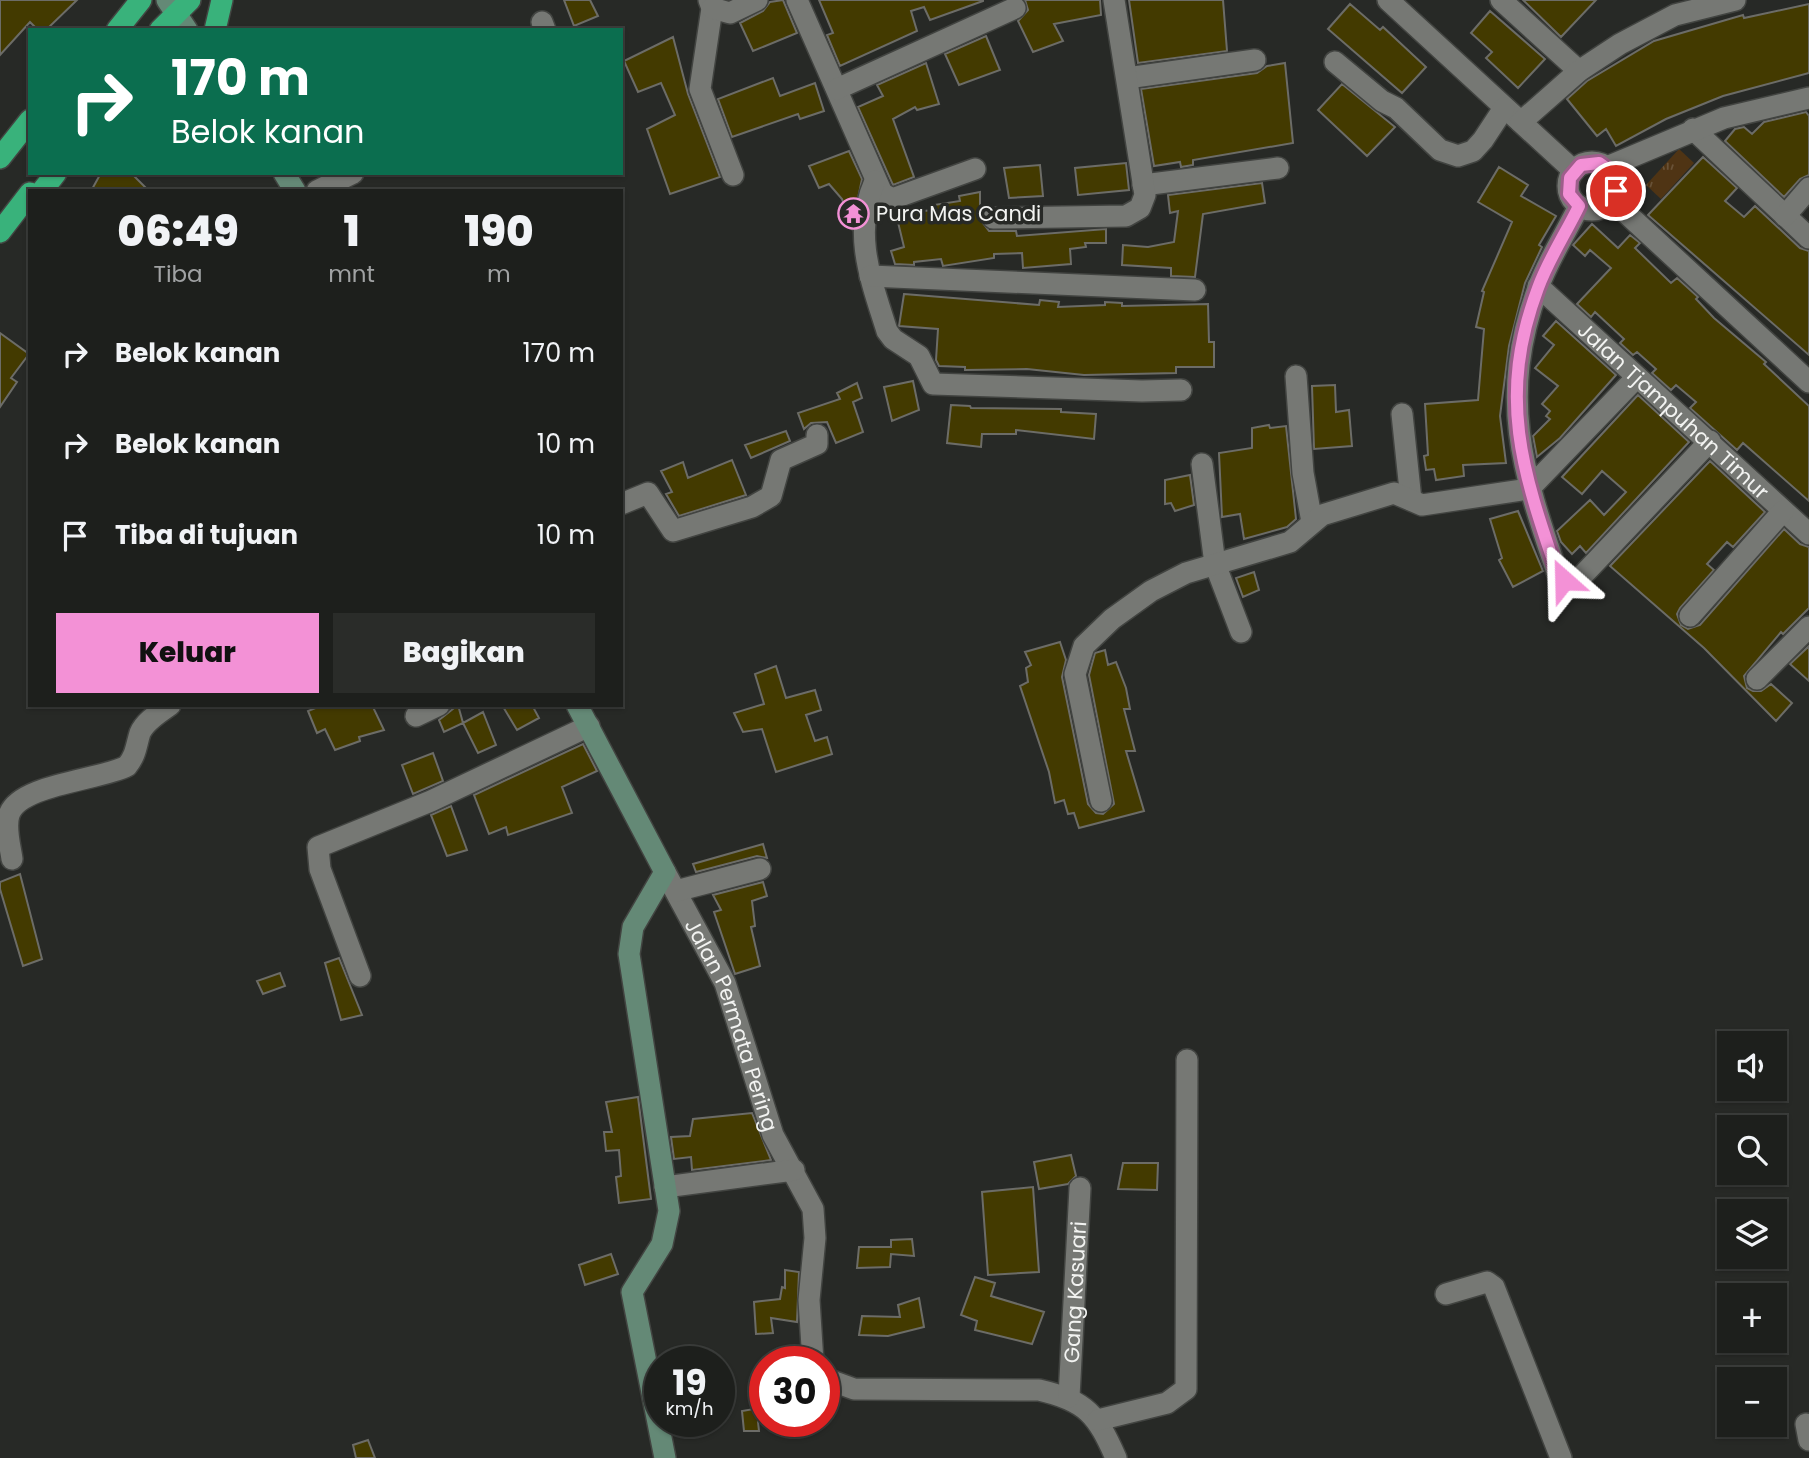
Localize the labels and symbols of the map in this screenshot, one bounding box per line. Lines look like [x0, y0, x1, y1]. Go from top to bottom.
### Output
pin [1586, 161, 1646, 221]
temple icon: Pura Mas Candi [836, 196, 870, 230]
place label: Pura Mas Candi [876, 199, 1041, 228]
street label: Jalan Tjampuhan Timur [1572, 315, 1776, 505]
position arrow [1527, 543, 1601, 617]
street label: Jalan Permata Pering [678, 913, 785, 1135]
street label: Gang Kasuari [1056, 1220, 1093, 1364]
speed limit sign: 30 [749, 1346, 840, 1437]

